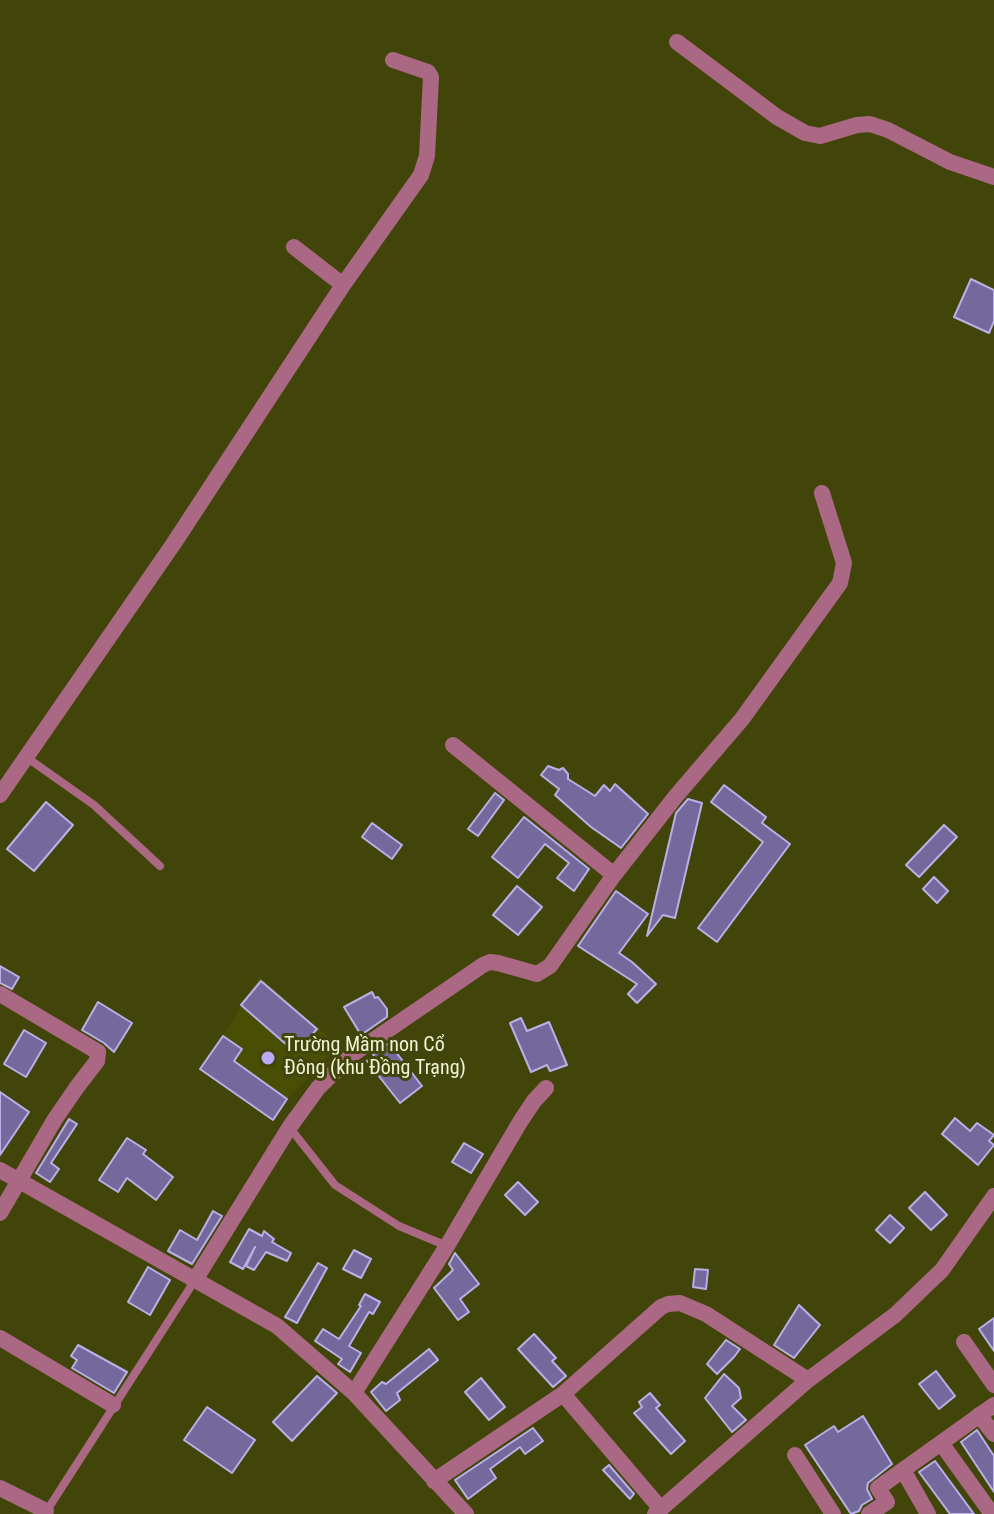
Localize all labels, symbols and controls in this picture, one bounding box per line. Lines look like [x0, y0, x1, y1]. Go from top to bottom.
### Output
place label: Trường Mầm non Cổ Đông (khu Đồng Trạng) [284, 1034, 466, 1081]
marker: Trường Mầm non Cổ Đông (khu Đồng Trạng) [259, 1049, 277, 1067]

